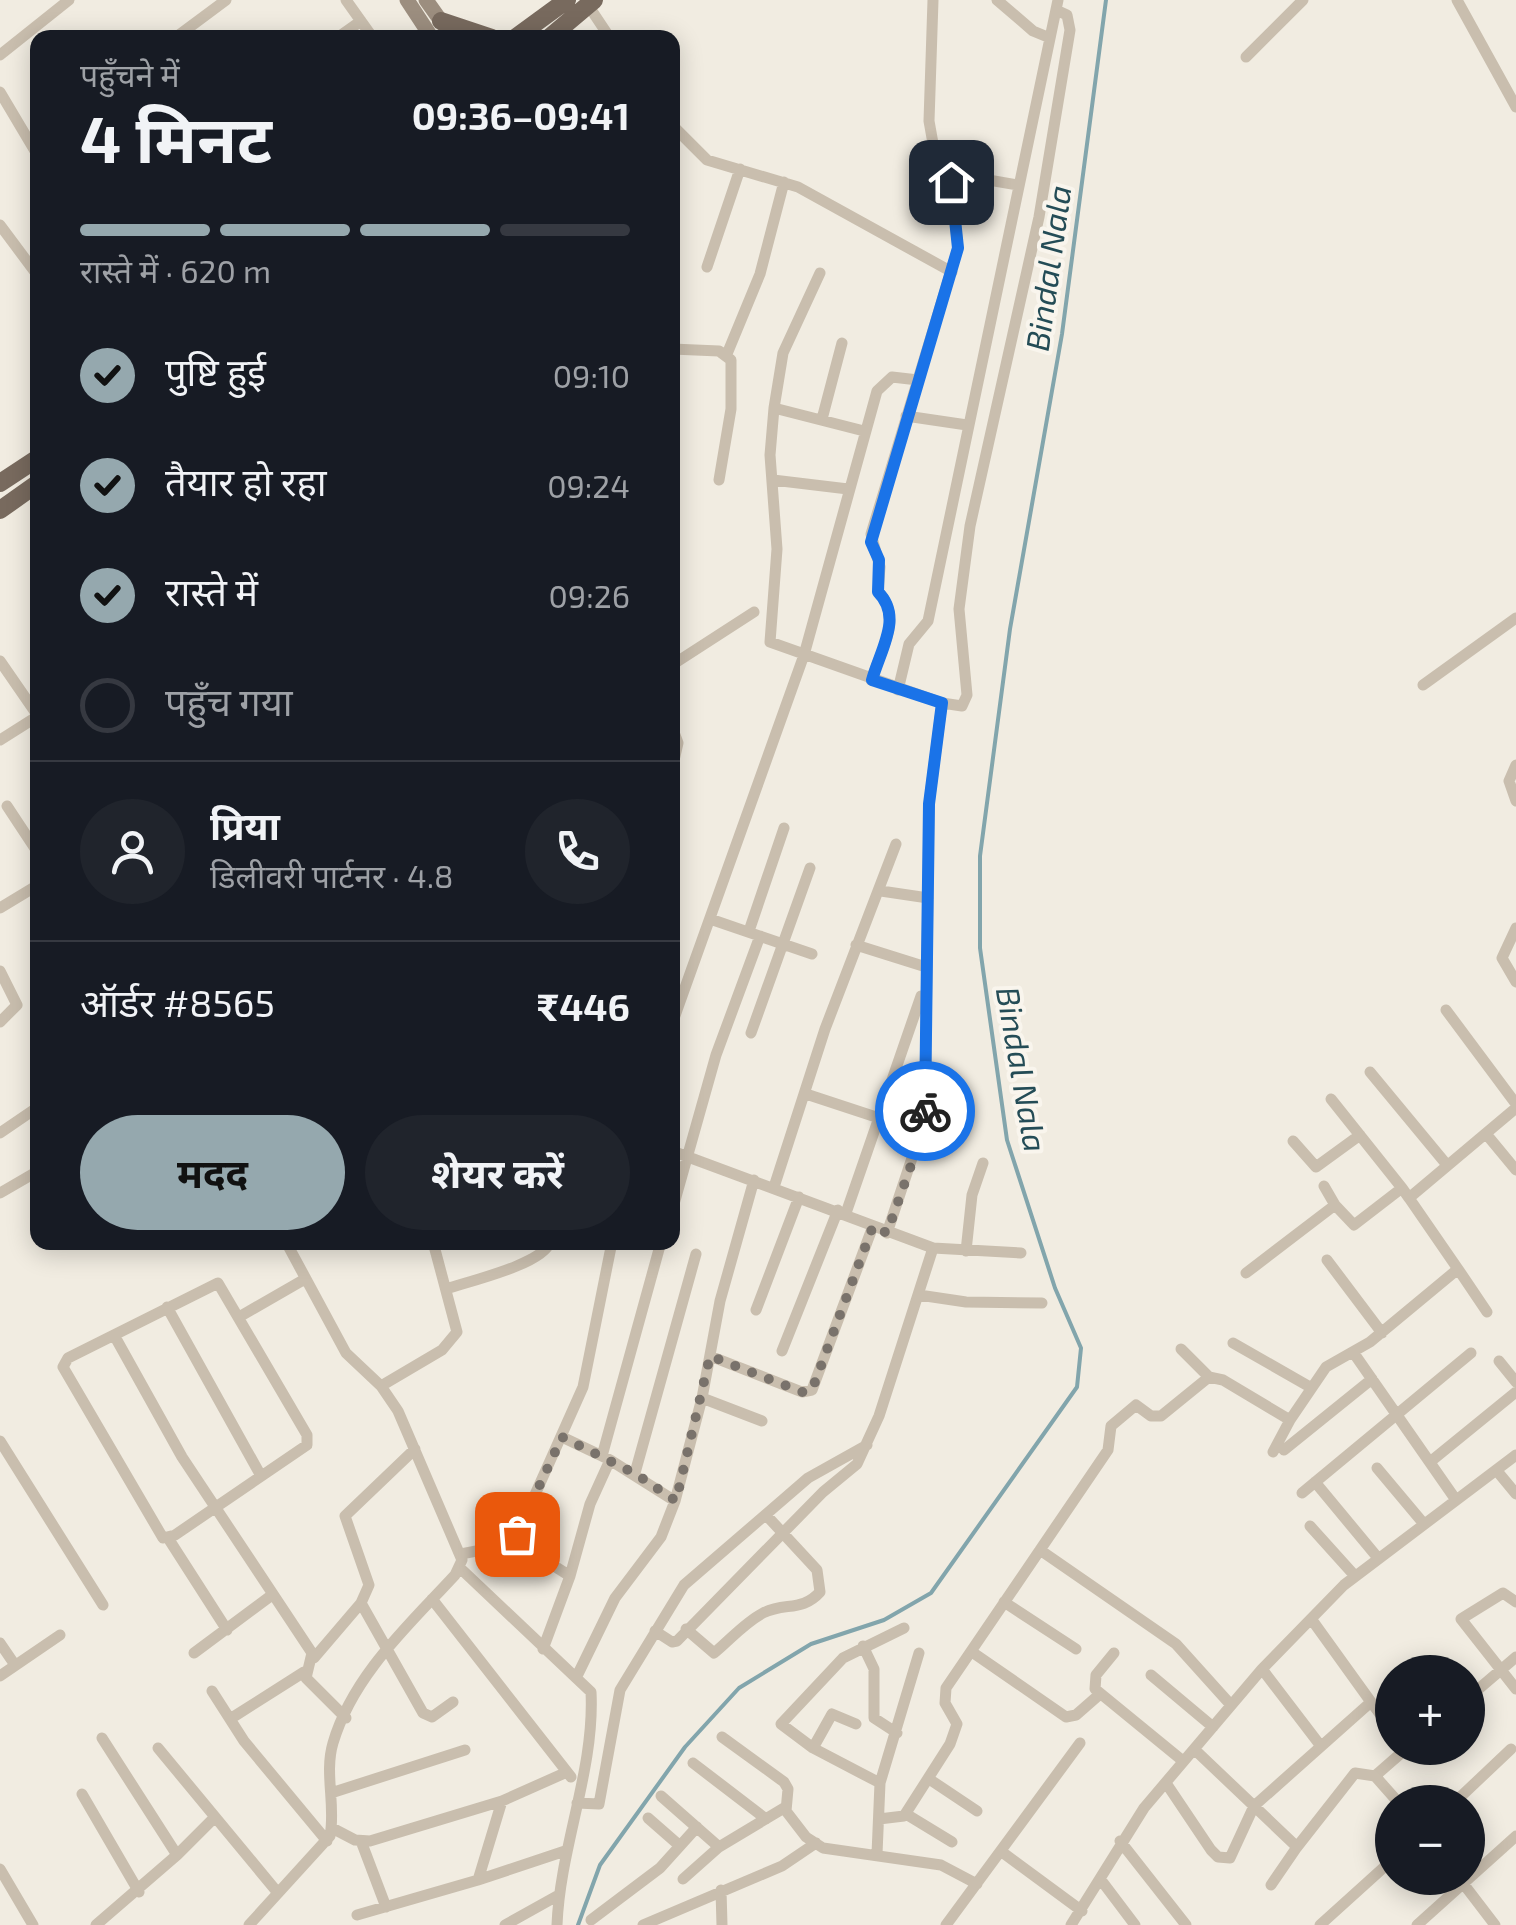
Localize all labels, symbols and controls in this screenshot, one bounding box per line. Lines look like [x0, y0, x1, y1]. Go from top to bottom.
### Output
text: पहुँचने में [80, 55, 180, 93]
text: 09:36–09:41 [412, 92, 630, 138]
text: 4 मिनट [80, 98, 272, 176]
pin [909, 140, 994, 225]
icon: home [924, 155, 979, 210]
water label: Bindal Nala [1017, 183, 1077, 353]
text: रास्ते में · 620 m [80, 251, 271, 289]
icon: check [80, 348, 135, 403]
text: पुष्टि हुई [165, 348, 266, 394]
text: 09:10 [553, 356, 630, 394]
icon: check [80, 458, 135, 513]
text: तैयार हो रहा [165, 458, 327, 504]
text: 09:24 [547, 466, 630, 504]
icon: check [80, 568, 135, 623]
text: रास्ते में [165, 568, 258, 614]
text: 09:26 [549, 576, 630, 614]
text: पहुँच गया [165, 678, 293, 724]
button: person [80, 799, 185, 904]
button: phone [525, 799, 630, 904]
text: प्रिया [210, 802, 280, 848]
text: डिलीवरी पार्टनर · 4.8 [210, 856, 453, 894]
text: ऑर्डर #8565 [80, 979, 275, 1025]
text: ₹446 [537, 983, 630, 1029]
water label: Bindal Nala [990, 983, 1056, 1155]
courier [875, 1061, 975, 1161]
icon: bike [898, 1084, 953, 1139]
button: मदद [80, 1115, 345, 1230]
button: शेयर करें [365, 1115, 630, 1230]
pin [475, 1492, 560, 1577]
icon: bag [490, 1507, 545, 1562]
map controls [1375, 1655, 1485, 1895]
button: + [1375, 1655, 1485, 1765]
button: − [1375, 1785, 1485, 1895]

